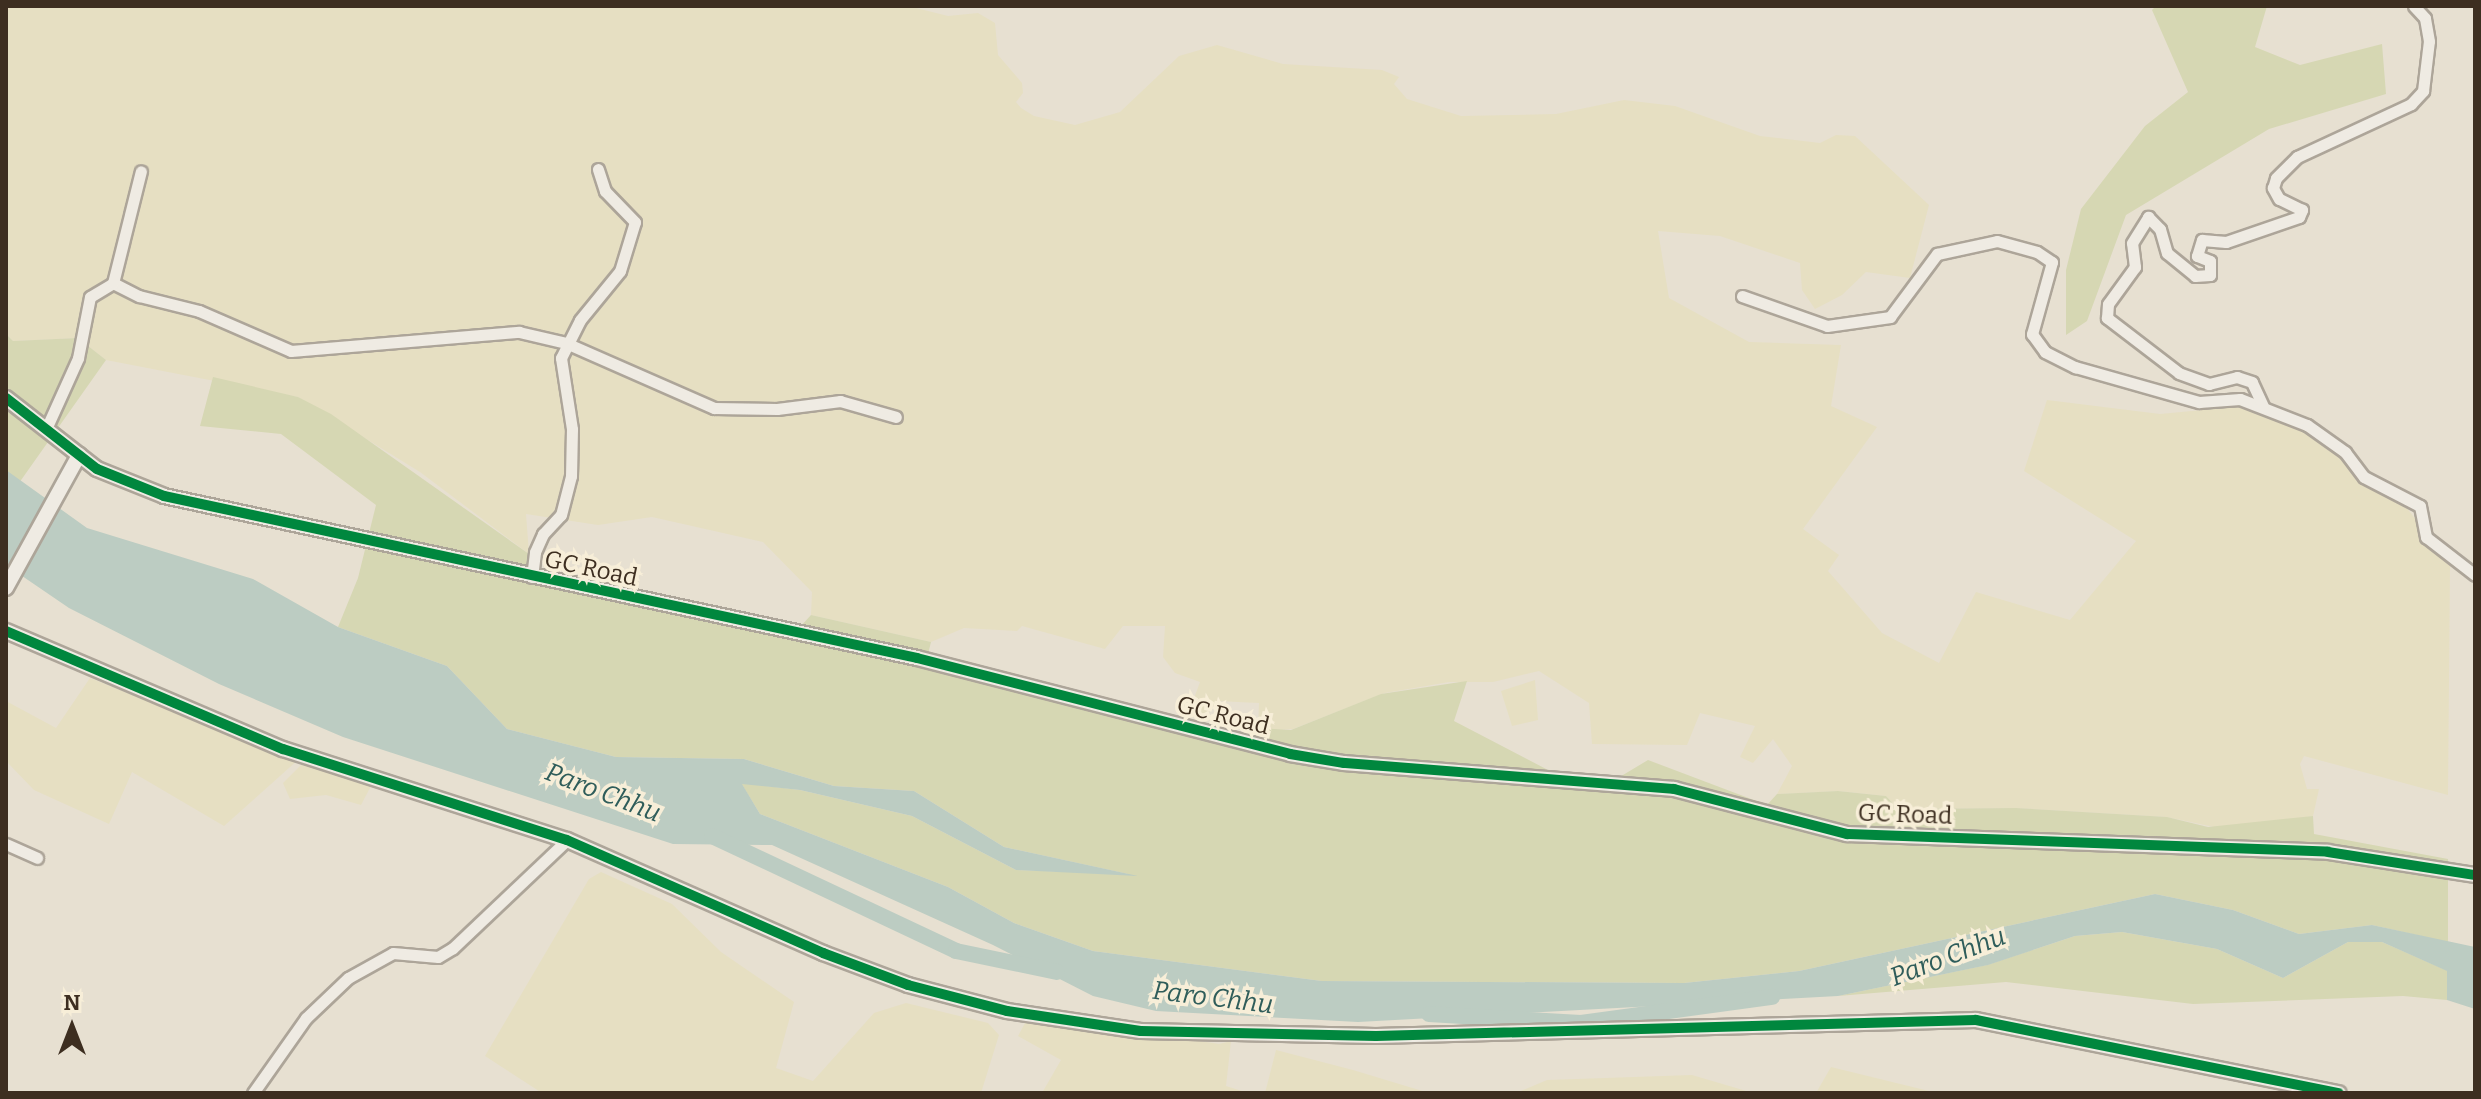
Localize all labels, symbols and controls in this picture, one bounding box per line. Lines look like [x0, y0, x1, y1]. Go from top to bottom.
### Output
street label: GC Road [542, 545, 640, 593]
street label: GC Road [1174, 691, 1272, 741]
water label: Paro Chhu [541, 757, 665, 829]
street label: GC Road [1857, 799, 1953, 831]
water label: Paro Chhu [1886, 921, 2010, 993]
water label: Paro Chhu [1151, 975, 1275, 1021]
north arrow [32, 987, 112, 1067]
text: N [64, 989, 80, 1016]

